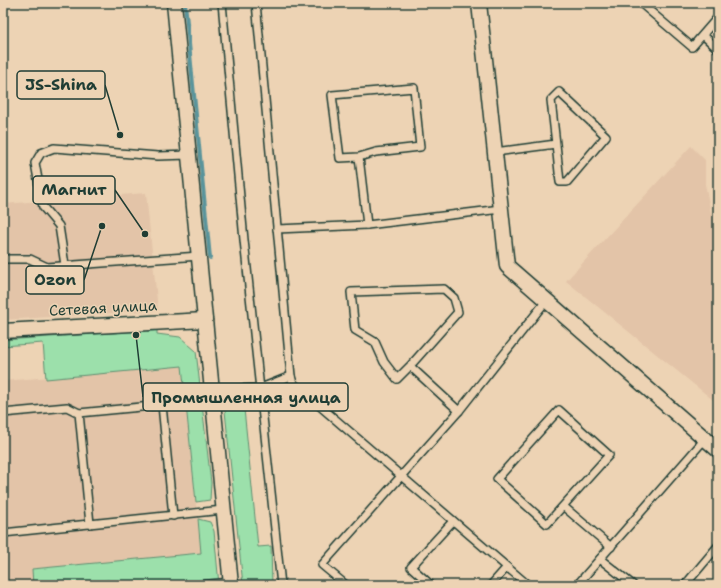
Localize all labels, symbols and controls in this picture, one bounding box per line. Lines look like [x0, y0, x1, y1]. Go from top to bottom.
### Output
callout: JS-Shina [17, 71, 105, 99]
text: JS-Shina [25, 74, 97, 95]
callout: Магнит [33, 176, 115, 204]
text: Магнит [41, 179, 107, 200]
callout: Ozon [26, 266, 84, 294]
text: Ozon [34, 269, 76, 290]
street label: Сетевая улица [48, 295, 158, 321]
callout: Промышленная улица [143, 383, 348, 411]
text: Промышленная улица [151, 387, 341, 408]

